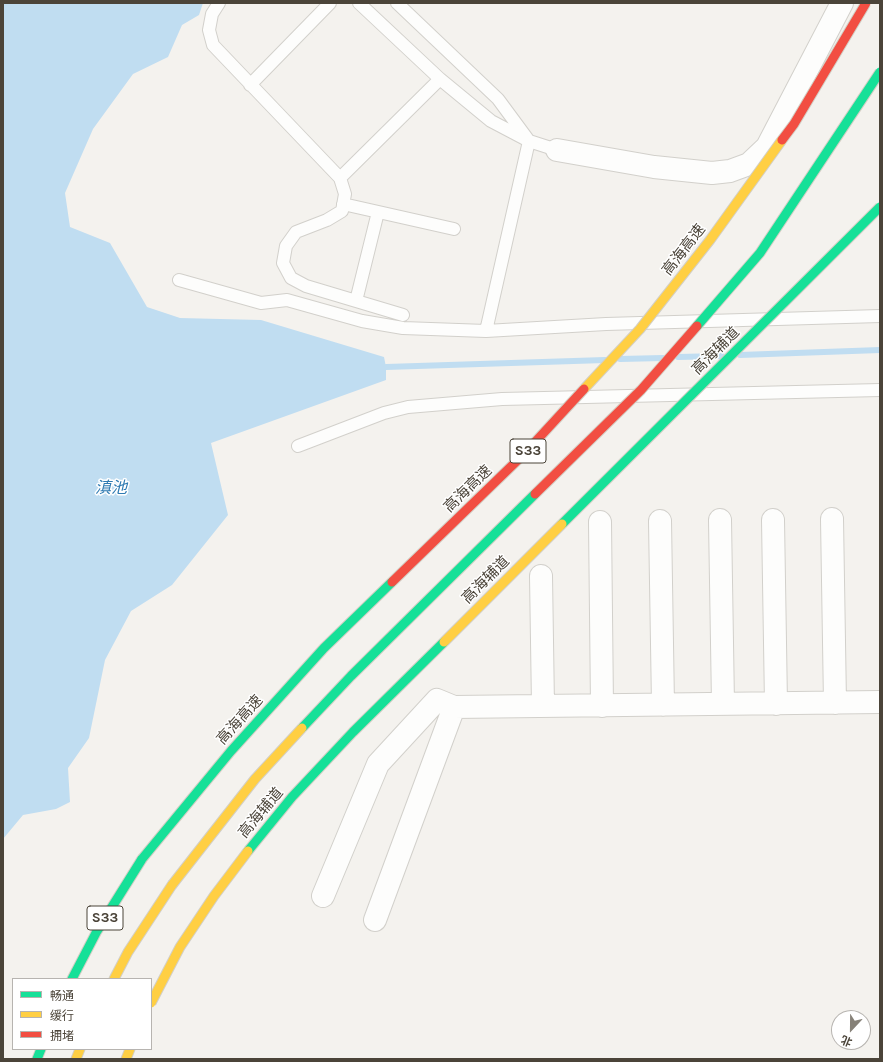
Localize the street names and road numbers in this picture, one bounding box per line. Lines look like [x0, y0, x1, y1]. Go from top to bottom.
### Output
street label: 高海高速 [658, 221, 710, 279]
street label: 高海辅道 [688, 323, 744, 379]
road number: S33 [510, 439, 546, 463]
street label: 高海高速 [440, 462, 496, 516]
street label: 高海辅道 [458, 552, 514, 608]
street label: 高海高速 [213, 692, 267, 748]
street label: 高海辅道 [235, 784, 287, 842]
road number: S33 [87, 906, 123, 930]

